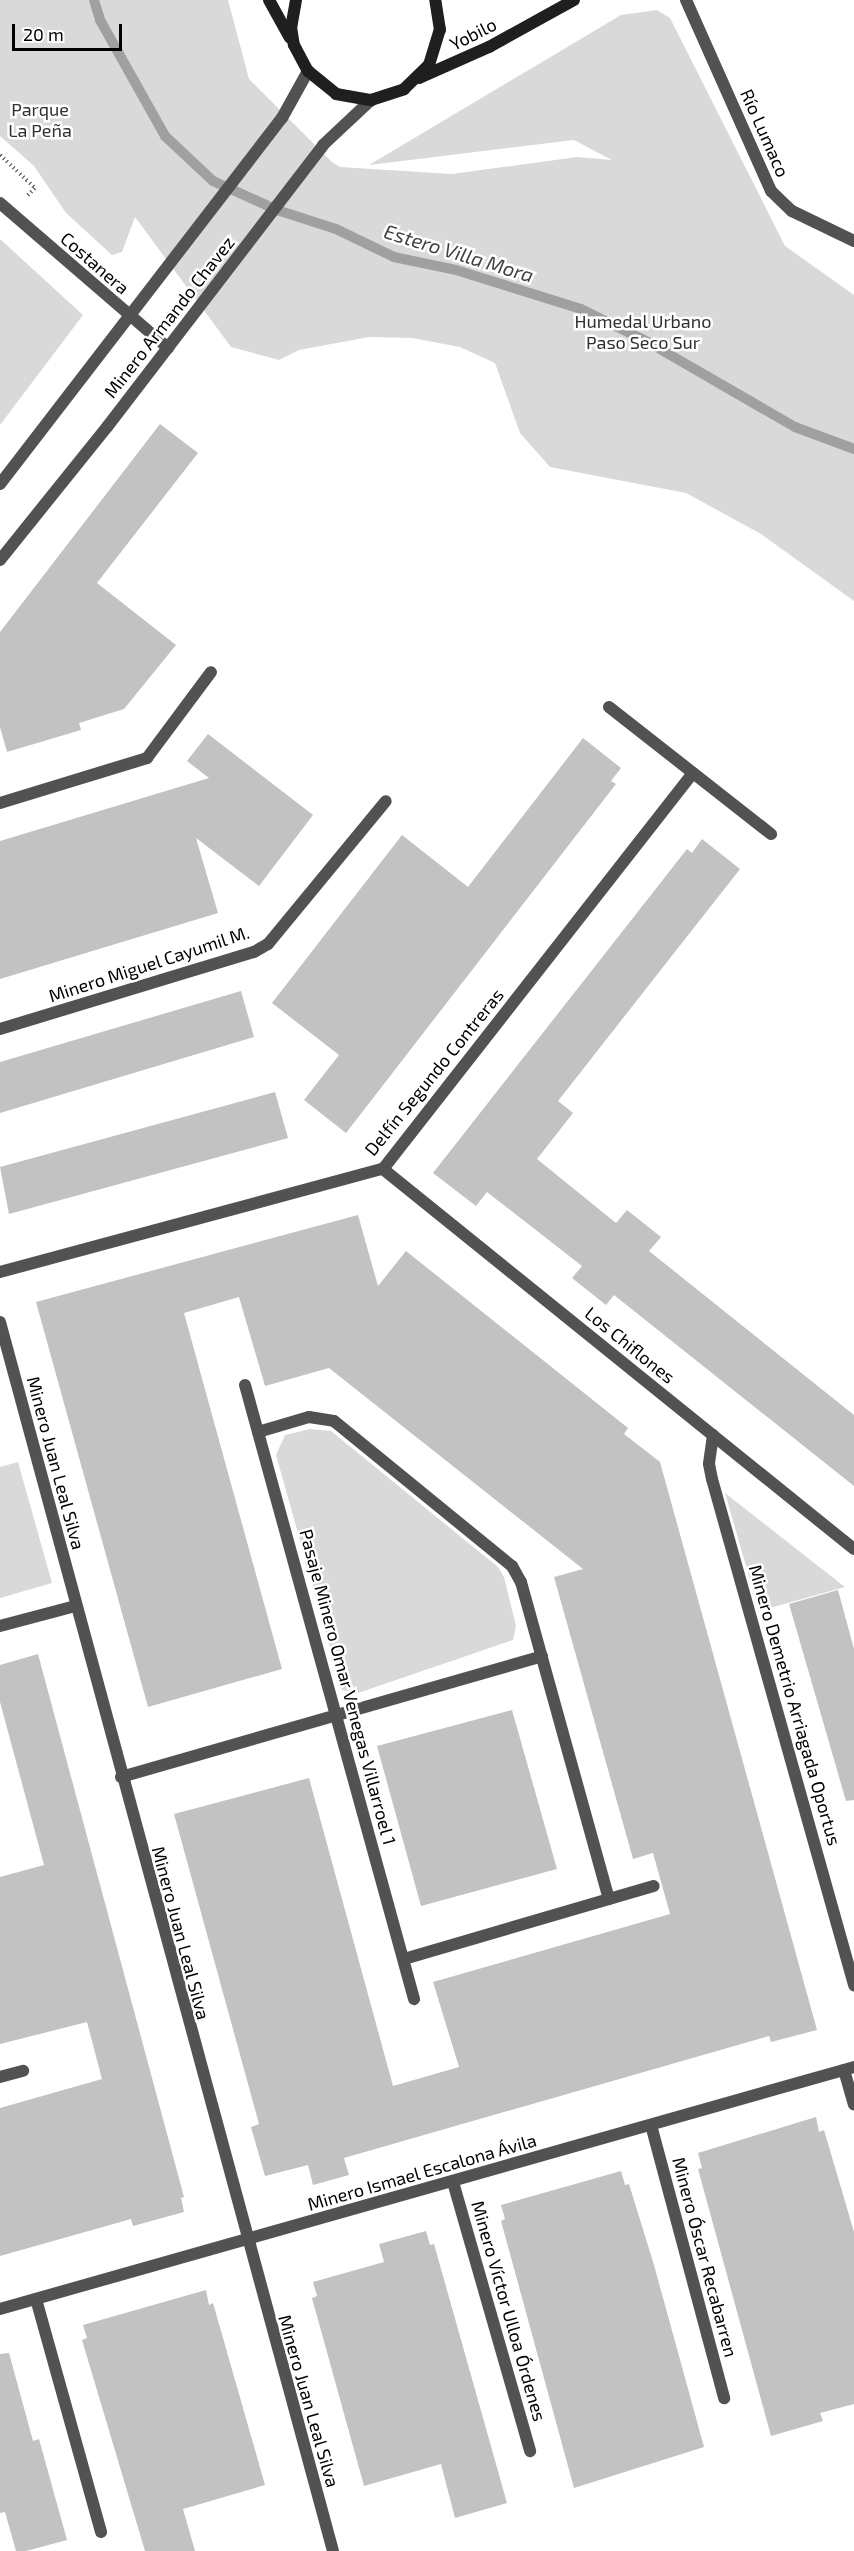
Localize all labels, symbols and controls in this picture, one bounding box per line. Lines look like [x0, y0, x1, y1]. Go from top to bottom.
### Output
scale bar [15, 12, 124, 50]
street label: Yobilo [446, 13, 500, 55]
text: 20 m [23, 23, 64, 45]
street label: Río Lumaco [736, 86, 794, 180]
park label: Parque La Peña [8, 99, 72, 142]
water label: Estero Villa Mora [381, 219, 537, 287]
street label: Costanera [56, 227, 134, 299]
street label: Minero Armando Chavez [99, 232, 239, 402]
park label: Humedal Urbano Paso Seco Sur [574, 311, 712, 354]
street label: Minero Miguel Cayumil M. [46, 921, 252, 1007]
street label: Delfín Segundo Contreras [360, 984, 508, 1160]
street label: Los Chiflones [581, 1302, 679, 1388]
street label: Minero Juan Leal Silva [22, 1374, 90, 1552]
street label: Pasaje Minero Omar Venegas Villarroel 1 [295, 1526, 401, 1848]
street label: Minero Demetrio Arriagada Oportus [744, 1562, 846, 1848]
street label: Minero Juan Leal Silva [147, 1844, 215, 2022]
street label: Minero Ismael Escalona Ávila [305, 2129, 539, 2215]
street label: Minero Óscar Recabarren [668, 2154, 742, 2360]
street label: Minero Víctor Ulloa Órdenes [467, 2198, 551, 2424]
street label: Minero Juan Leal Silva [274, 2312, 344, 2490]

